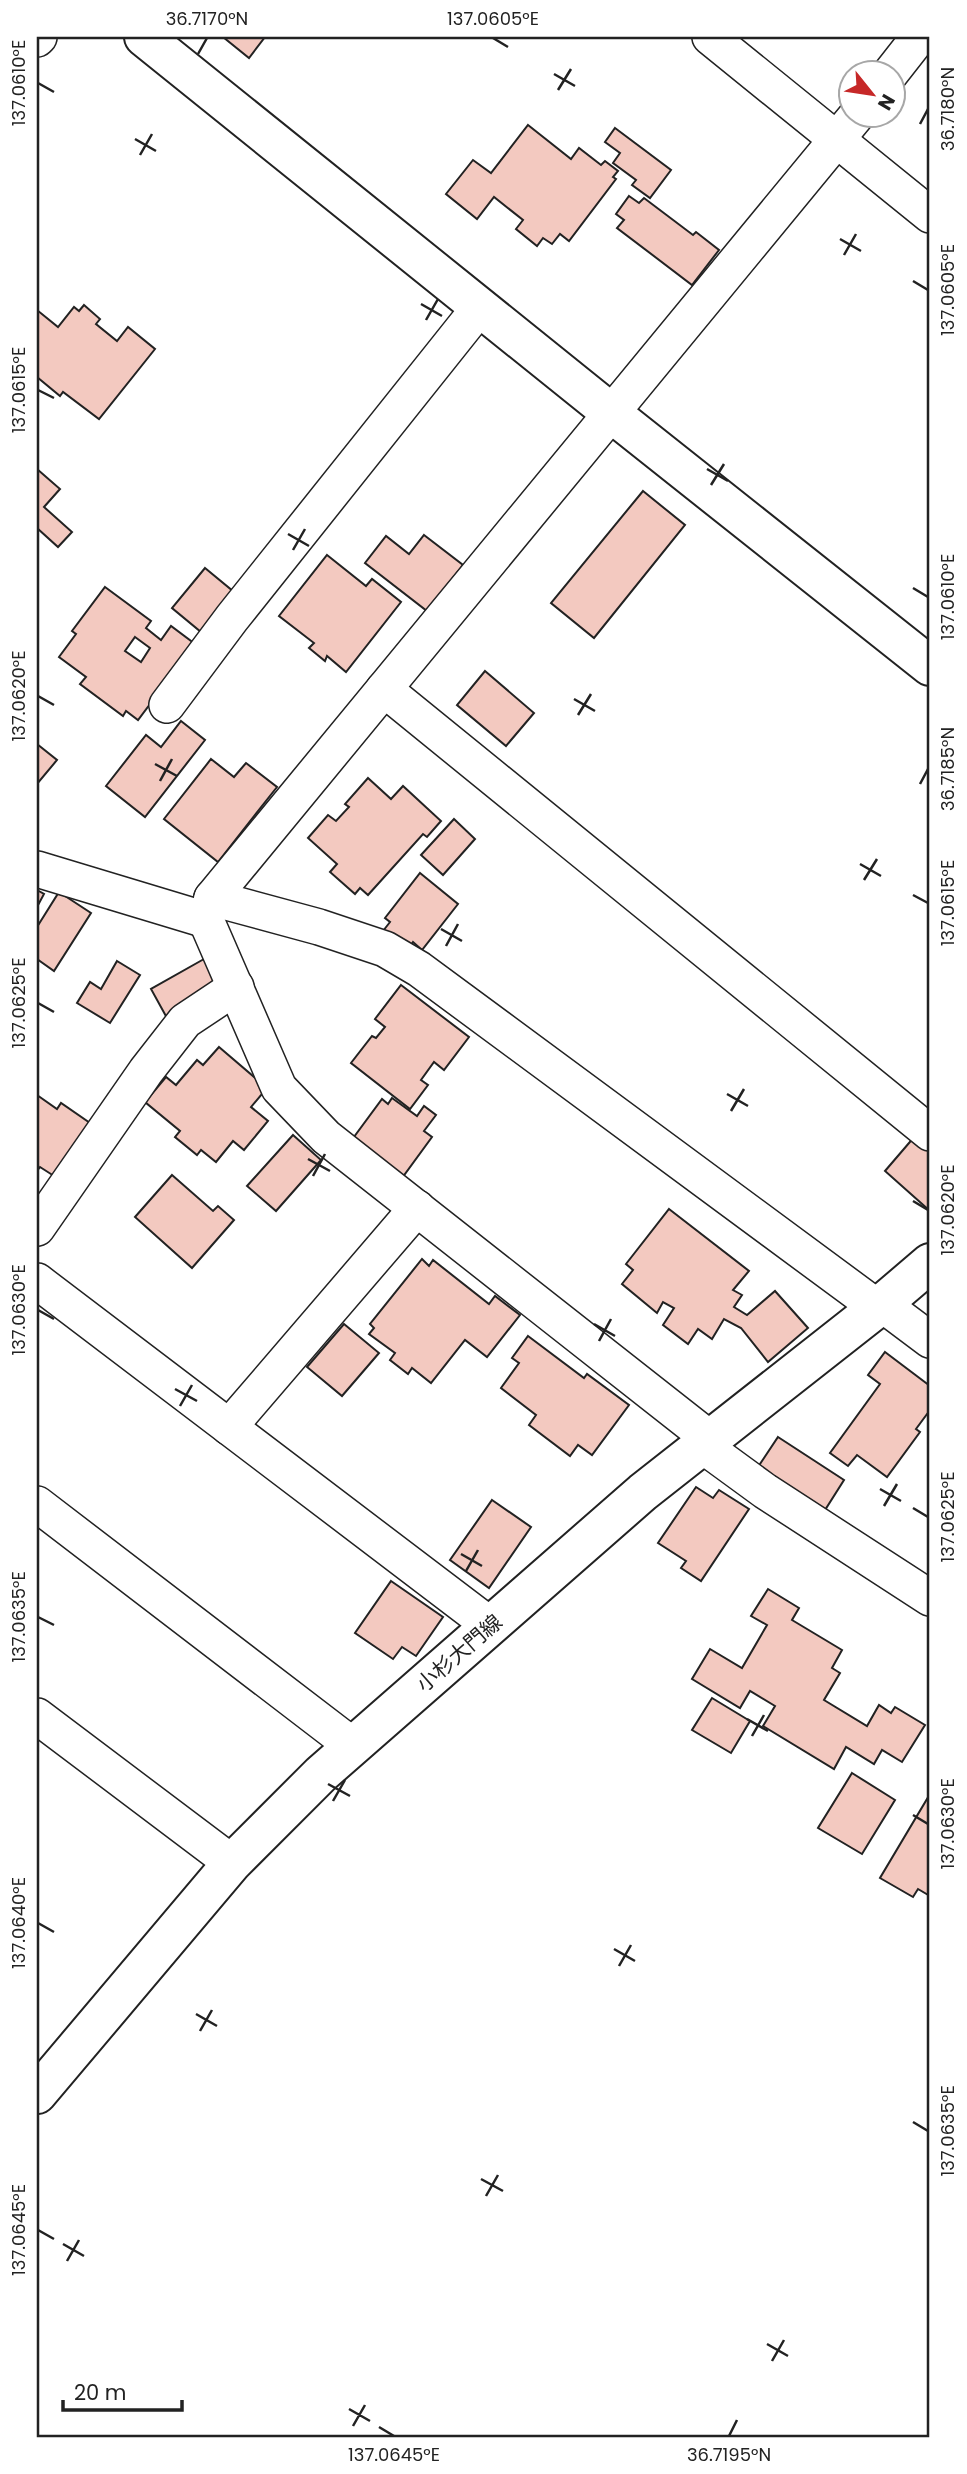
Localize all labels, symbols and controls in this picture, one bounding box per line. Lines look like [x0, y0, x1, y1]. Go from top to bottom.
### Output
text: 36.7170°N [166, 6, 248, 31]
text: 137.0605°E [447, 6, 539, 31]
text: 137.0610°E [6, 40, 31, 126]
north arrow [838, 60, 908, 130]
text: 36.7180°N [935, 67, 960, 151]
text: N [871, 89, 902, 115]
text: 137.0605°E [935, 244, 960, 336]
text: 137.0615°E [6, 347, 31, 433]
text: 137.0610°E [935, 554, 960, 640]
text: 137.0620°E [6, 651, 31, 741]
text: 36.7185°N [935, 727, 960, 811]
text: 137.0615°E [935, 860, 960, 946]
text: 137.0625°E [6, 958, 31, 1048]
text: 137.0620°E [935, 1165, 960, 1255]
text: 137.0630°E [6, 1264, 31, 1356]
text: 137.0625°E [935, 1472, 960, 1562]
text: 137.0635°E [6, 1571, 31, 1663]
street label: 小杉大門線 [410, 1608, 508, 1698]
text: 137.0630°E [935, 1778, 960, 1870]
text: 137.0640°E [6, 1877, 31, 1969]
text: 137.0635°E [935, 2085, 960, 2177]
text: 137.0645°E [6, 2184, 31, 2276]
scale bar [63, 2369, 182, 2413]
text: 20 m [74, 2378, 127, 2407]
text: 137.0645°E [348, 2442, 440, 2467]
text: 36.7195°N [687, 2442, 771, 2467]

